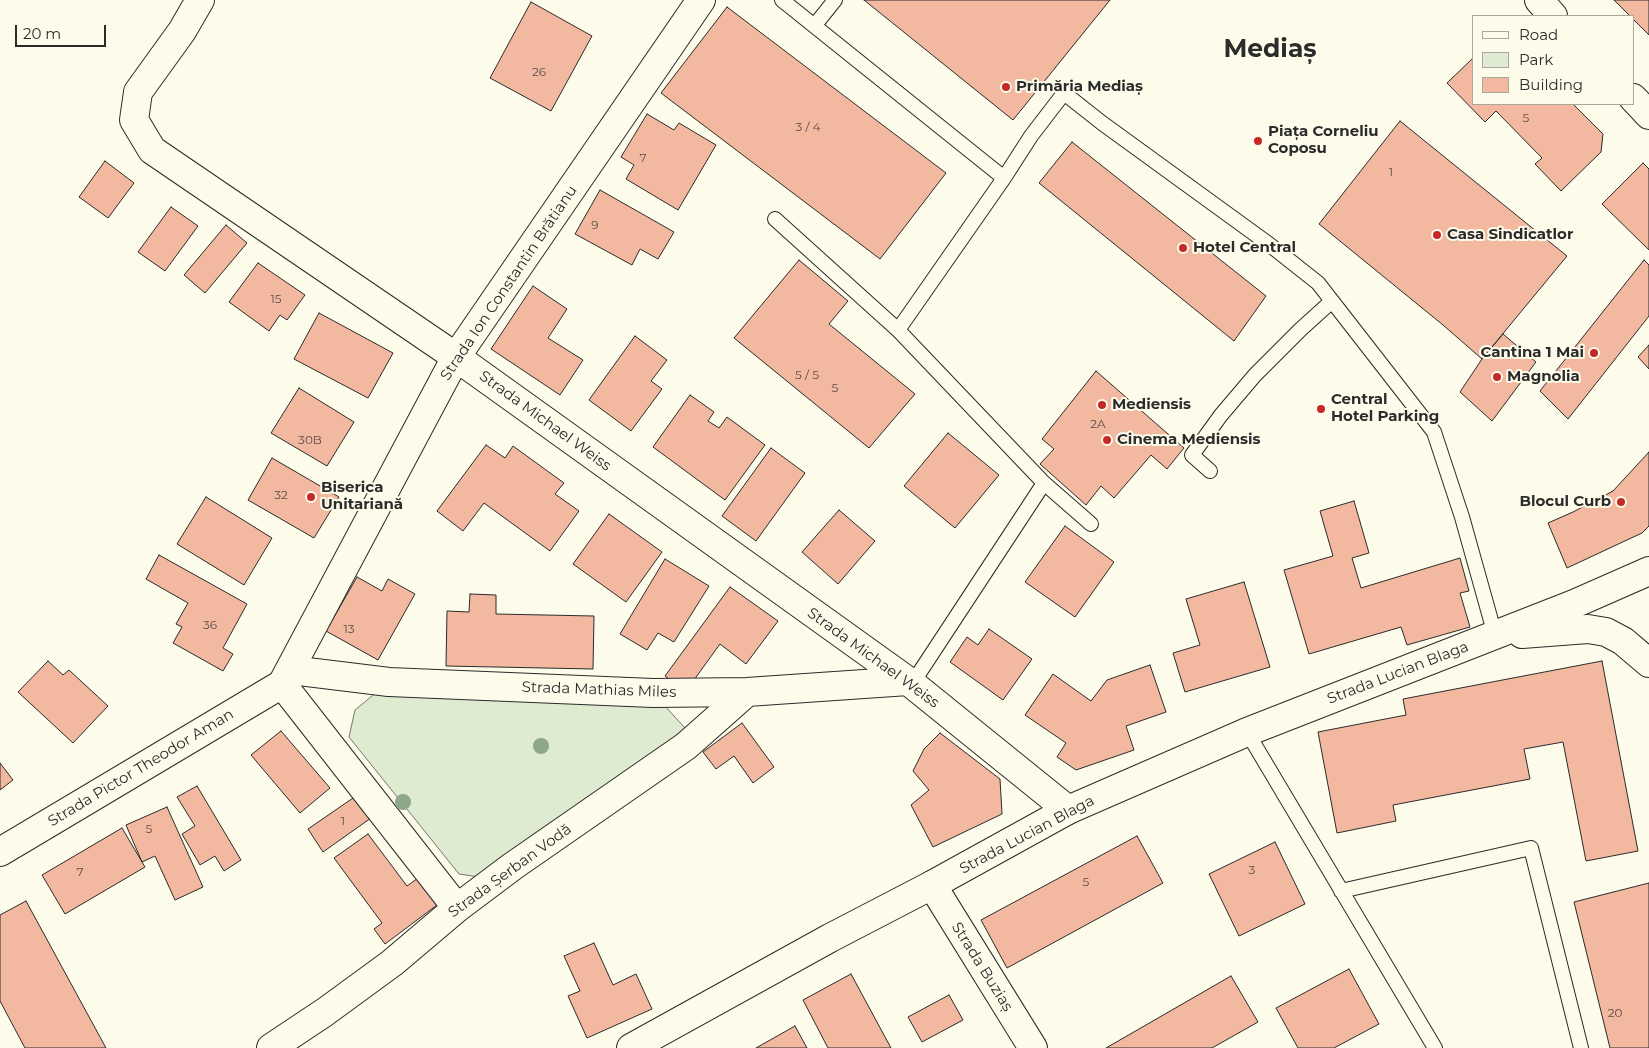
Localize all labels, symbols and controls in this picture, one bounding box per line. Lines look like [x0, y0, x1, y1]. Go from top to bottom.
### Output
scale bar [18, 15, 109, 47]
legend [1472, 15, 1634, 105]
text: 20 m [23, 24, 61, 43]
text: Road [1519, 25, 1558, 44]
district label: Mediaș [1223, 35, 1317, 65]
text: Park [1519, 50, 1553, 69]
house number: 26 [532, 65, 546, 79]
text: Building [1519, 75, 1583, 94]
place label: Primăria Mediaș [1016, 78, 1143, 96]
marker: Primăria Mediaș [1000, 81, 1012, 93]
house number: 5 [1523, 111, 1529, 125]
house number: 3 / 4 [795, 120, 821, 134]
place label: Piața Corneliu Coposu [1268, 123, 1379, 158]
marker: Piața Corneliu Coposu [1252, 135, 1264, 147]
house number: 7 [639, 151, 647, 165]
house number: 1 [1389, 165, 1393, 179]
street label: Strada Ion Constantin Brătianu [437, 182, 581, 384]
house number: 9 [591, 218, 599, 232]
place label: Casa Sindicatlor [1447, 226, 1573, 244]
marker: Casa Sindicatlor [1431, 229, 1443, 241]
place label: Hotel Central [1193, 239, 1296, 257]
marker: Hotel Central [1177, 242, 1189, 254]
house number: 15 [270, 292, 282, 306]
place label: Cantina 1 Mai [1480, 344, 1584, 362]
marker: Cantina 1 Mai [1588, 347, 1600, 359]
street label: Strada Michael Weiss [475, 367, 615, 475]
house number: 5 / 5 [795, 368, 819, 382]
place label: Magnolia [1507, 368, 1580, 386]
marker: Magnolia [1491, 371, 1503, 383]
house number: 5 [832, 381, 838, 395]
place label: Central Hotel Parking [1331, 391, 1439, 426]
place label: Mediensis [1112, 396, 1191, 414]
marker: Mediensis [1096, 399, 1108, 411]
marker: Central Hotel Parking [1315, 403, 1327, 415]
house number: 2A [1090, 417, 1106, 431]
place label: Cinema Mediensis [1117, 431, 1260, 449]
house number: 30B [298, 433, 322, 447]
marker: Cinema Mediensis [1101, 434, 1113, 446]
place label: Biserica Unitariană [321, 479, 403, 514]
house number: 32 [274, 488, 288, 502]
marker: Biserica Unitariană [305, 491, 317, 503]
place label: Blocul Curb [1520, 493, 1611, 511]
marker: Blocul Curb [1615, 496, 1627, 508]
street label: Strada Michael Weiss [803, 604, 943, 712]
house number: 36 [203, 618, 217, 632]
house number: 13 [343, 622, 355, 636]
street label: Strada Lucian Blaga [1325, 638, 1471, 708]
street label: Strada Mathias Miles [521, 678, 677, 702]
street label: Strada Pictor Theodor Aman [45, 705, 237, 831]
street label: Strada Lucian Blaga [957, 792, 1097, 878]
house number: 1 [341, 814, 345, 828]
street label: Strada Șerban Vodă [445, 820, 575, 922]
house number: 5 [146, 822, 152, 836]
house number: 3 [1249, 863, 1255, 877]
house number: 7 [76, 865, 84, 879]
house number: 5 [1083, 875, 1089, 889]
street label: Strada Buziaș [947, 919, 1017, 1015]
house number: 20 [1608, 1006, 1622, 1020]

